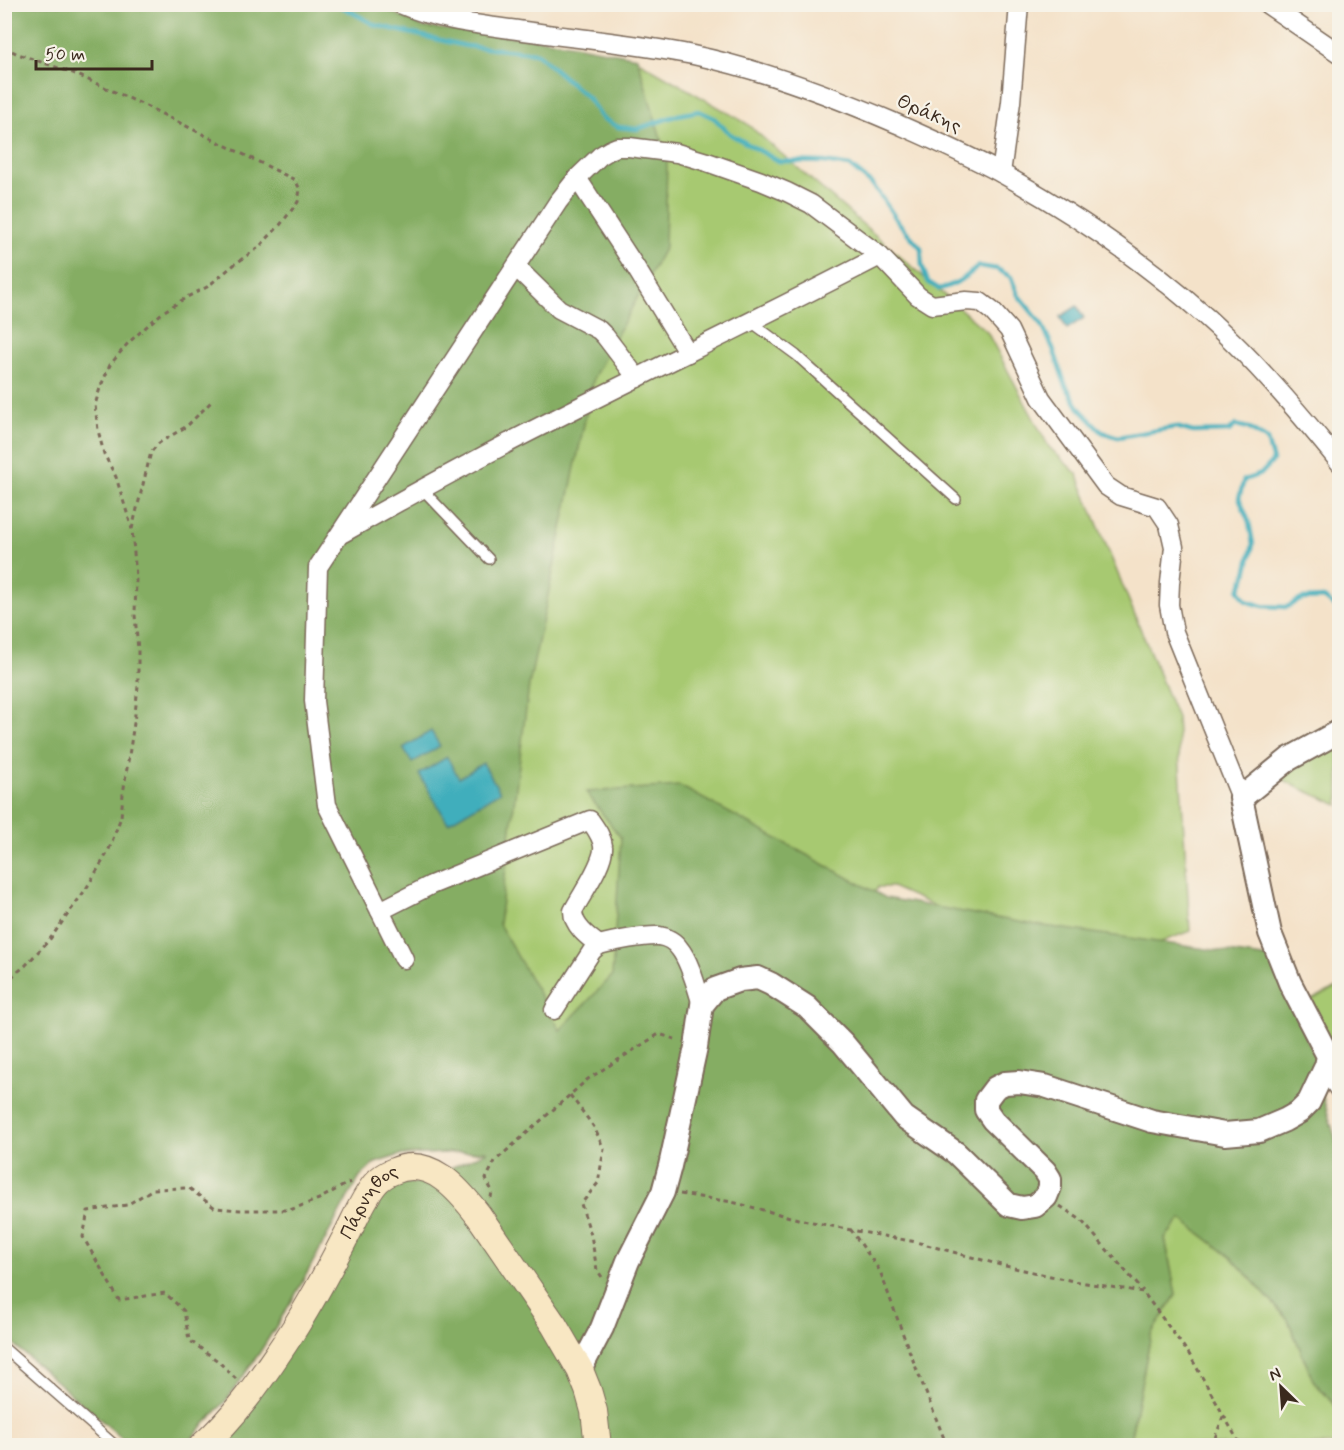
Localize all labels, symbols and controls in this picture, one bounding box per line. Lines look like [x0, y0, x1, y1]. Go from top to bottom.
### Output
scale bar [36, 33, 152, 71]
text: 50 m [45, 43, 85, 67]
street label: Θράκης [892, 88, 966, 140]
street label: Πάρνηθος [333, 1157, 402, 1244]
north arrow [1251, 1357, 1311, 1417]
text: N [1266, 1363, 1285, 1387]

